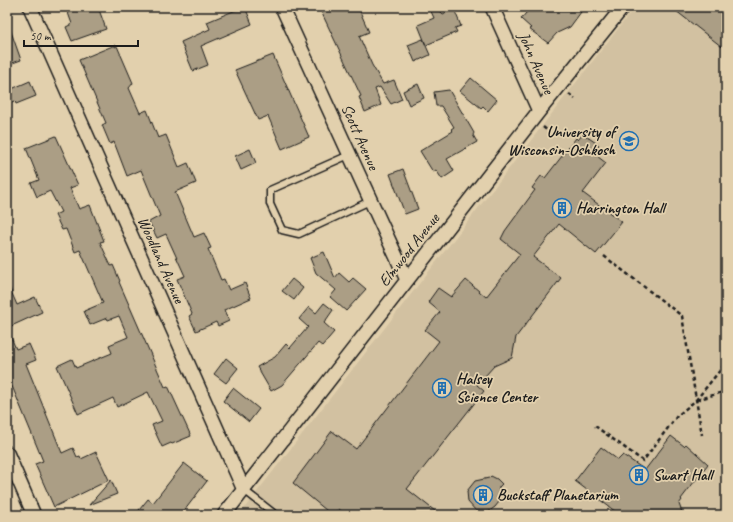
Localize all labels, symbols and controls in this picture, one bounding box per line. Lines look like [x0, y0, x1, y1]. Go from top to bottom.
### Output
scale bar [24, 22, 138, 48]
text: 50 m [30, 28, 52, 44]
street label: John Avenue [513, 28, 559, 99]
street label: Scott Avenue [337, 101, 384, 175]
place label: University of Wisconsin-Oshkosh [508, 122, 619, 160]
school or university icon: University of Wisconsin-Oshkosh [618, 130, 640, 152]
building icon: Harrington Hall [551, 197, 573, 219]
place label: Harrington Hall [576, 198, 668, 218]
street label: Elmwood Avenue [374, 208, 445, 291]
street label: Woodland Avenue [133, 214, 190, 308]
place label: Halsey Science Center [456, 369, 540, 407]
building icon: Halsey Science Center [431, 377, 453, 399]
building icon: Swart Hall [628, 464, 650, 486]
place label: Swart Hall [653, 465, 715, 485]
building icon: Buckstaff Planetarium [472, 484, 494, 506]
place label: Buckstaff Planetarium [497, 485, 619, 505]

